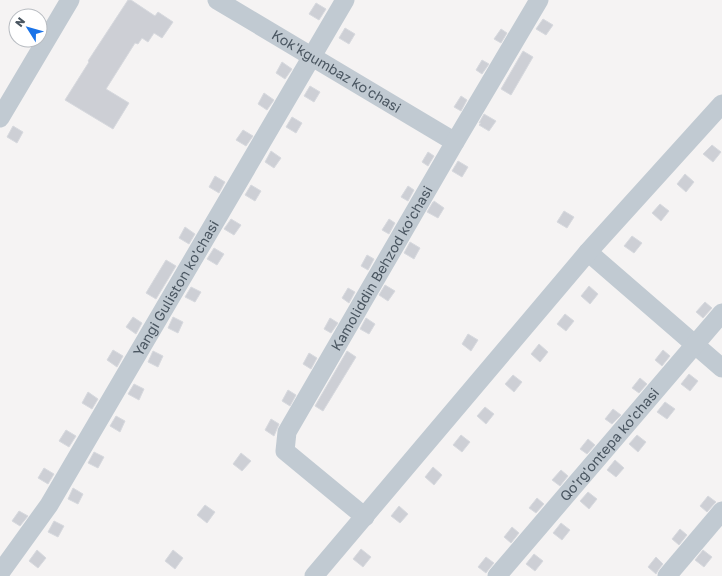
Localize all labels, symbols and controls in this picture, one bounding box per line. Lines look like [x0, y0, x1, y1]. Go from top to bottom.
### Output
north arrow [8, 8, 48, 48]
text: N [12, 14, 27, 29]
street label: Kok'kgumbaz ko'chasi [269, 26, 404, 116]
street label: Kamoliddin Behzod ko'chasi [327, 183, 436, 354]
street label: Yangi Guliston ko'chasi [129, 217, 222, 359]
street label: Qo'rg'ontepa ko'chasi [556, 384, 662, 504]

